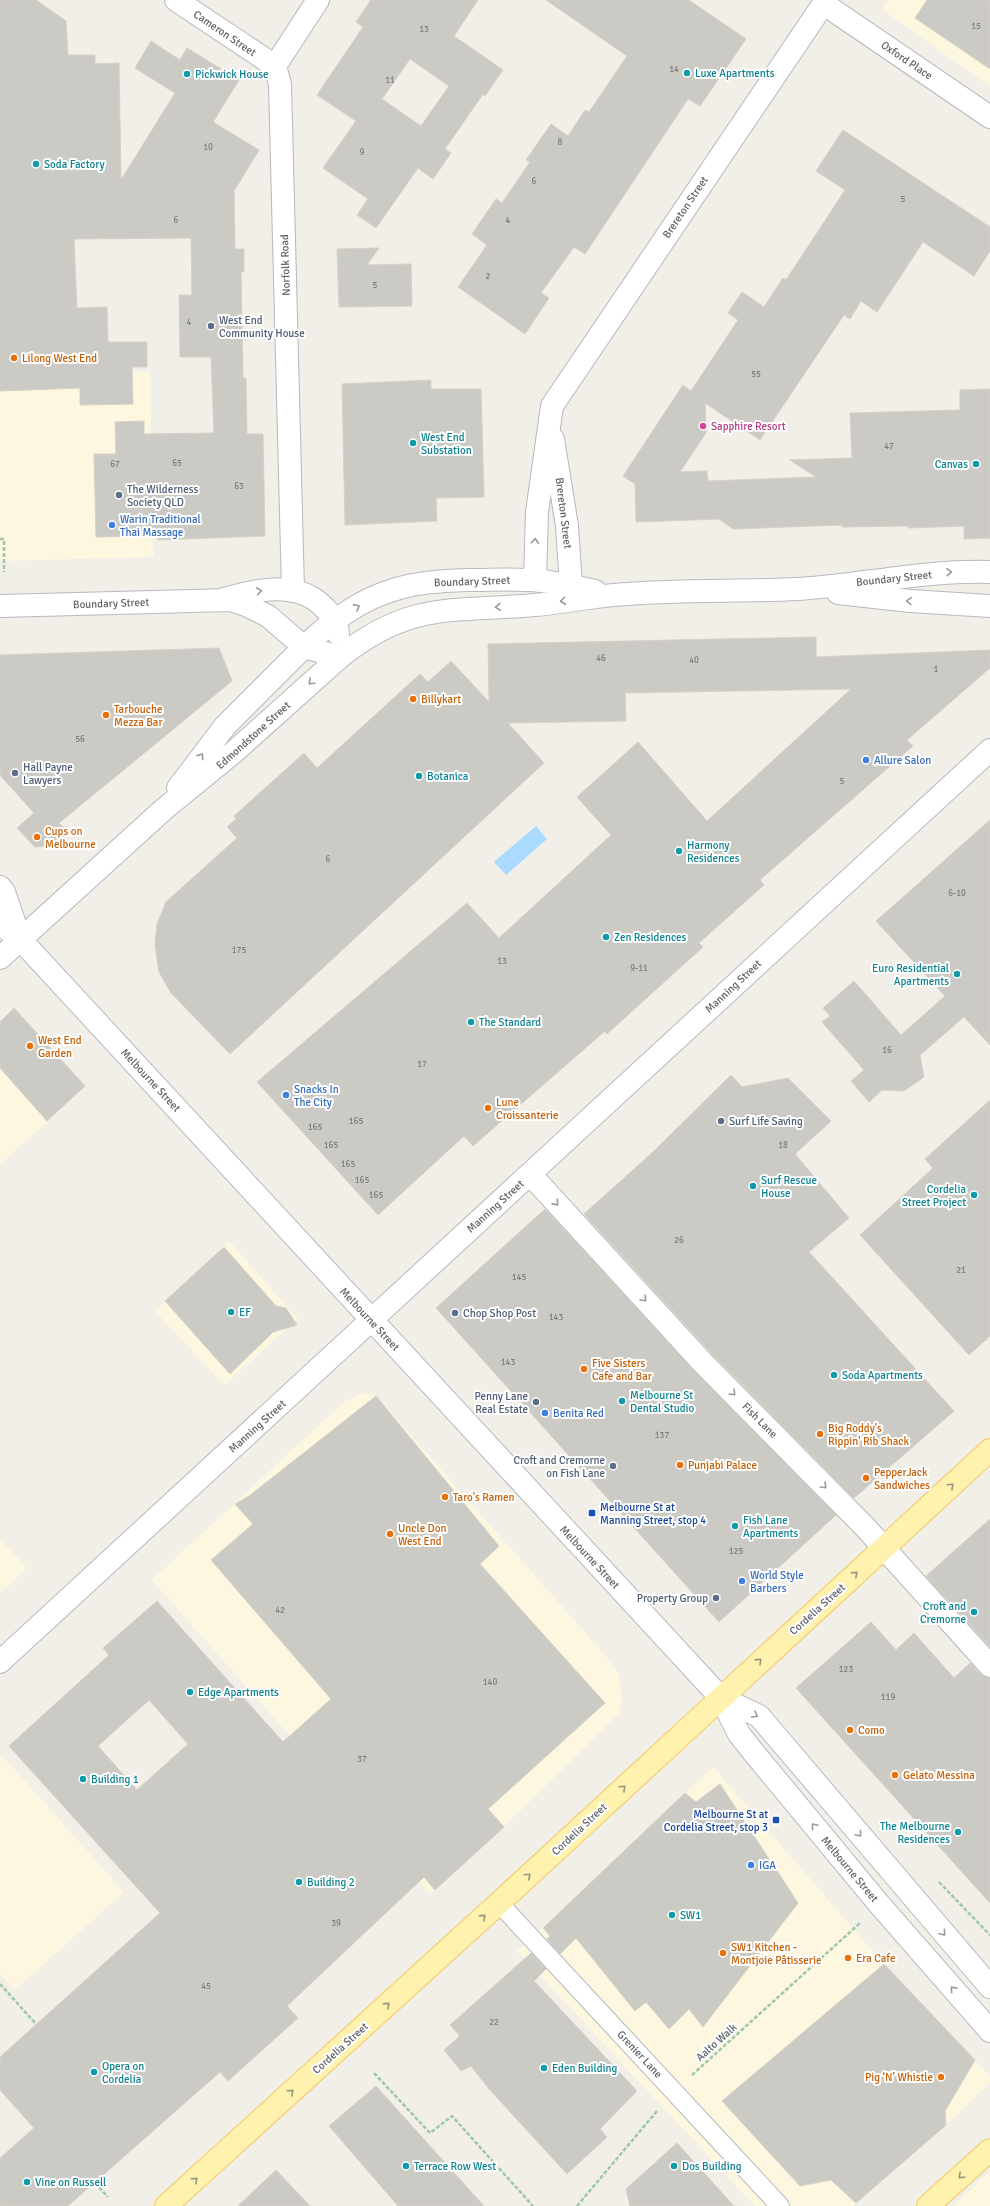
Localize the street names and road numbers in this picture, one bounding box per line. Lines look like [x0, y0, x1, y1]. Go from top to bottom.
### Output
street label: Cameron Street [191, 8, 259, 59]
street label: Oxford Place [878, 38, 935, 82]
street label: Brereton Street [660, 174, 711, 241]
street label: Norfolk Road [278, 234, 293, 296]
street label: Brereton Street [553, 477, 574, 550]
street label: Boundary Street [855, 568, 933, 589]
street label: Boundary Street [434, 574, 511, 589]
street label: Boundary Street [73, 596, 150, 611]
street label: Edmondstone Street [214, 699, 293, 772]
street label: Manning Street [702, 957, 764, 1016]
street label: Melbourne Street [118, 1046, 183, 1115]
street label: Manning Street [464, 1177, 527, 1235]
street label: Melbourne Street [337, 1285, 402, 1354]
street label: Manning Street [226, 1397, 289, 1455]
street label: Fish Lane [739, 1400, 780, 1441]
street label: Melbourne Street [557, 1523, 622, 1592]
street label: Cordelia Street [787, 1581, 848, 1638]
street label: Cordelia Street [549, 1801, 610, 1858]
street label: Melbourne Street [818, 1834, 881, 1905]
street label: Cordelia Street [310, 2020, 371, 2077]
street label: Aalto Walk [693, 2020, 740, 2064]
street label: Grenier Lane [614, 2028, 665, 2081]

